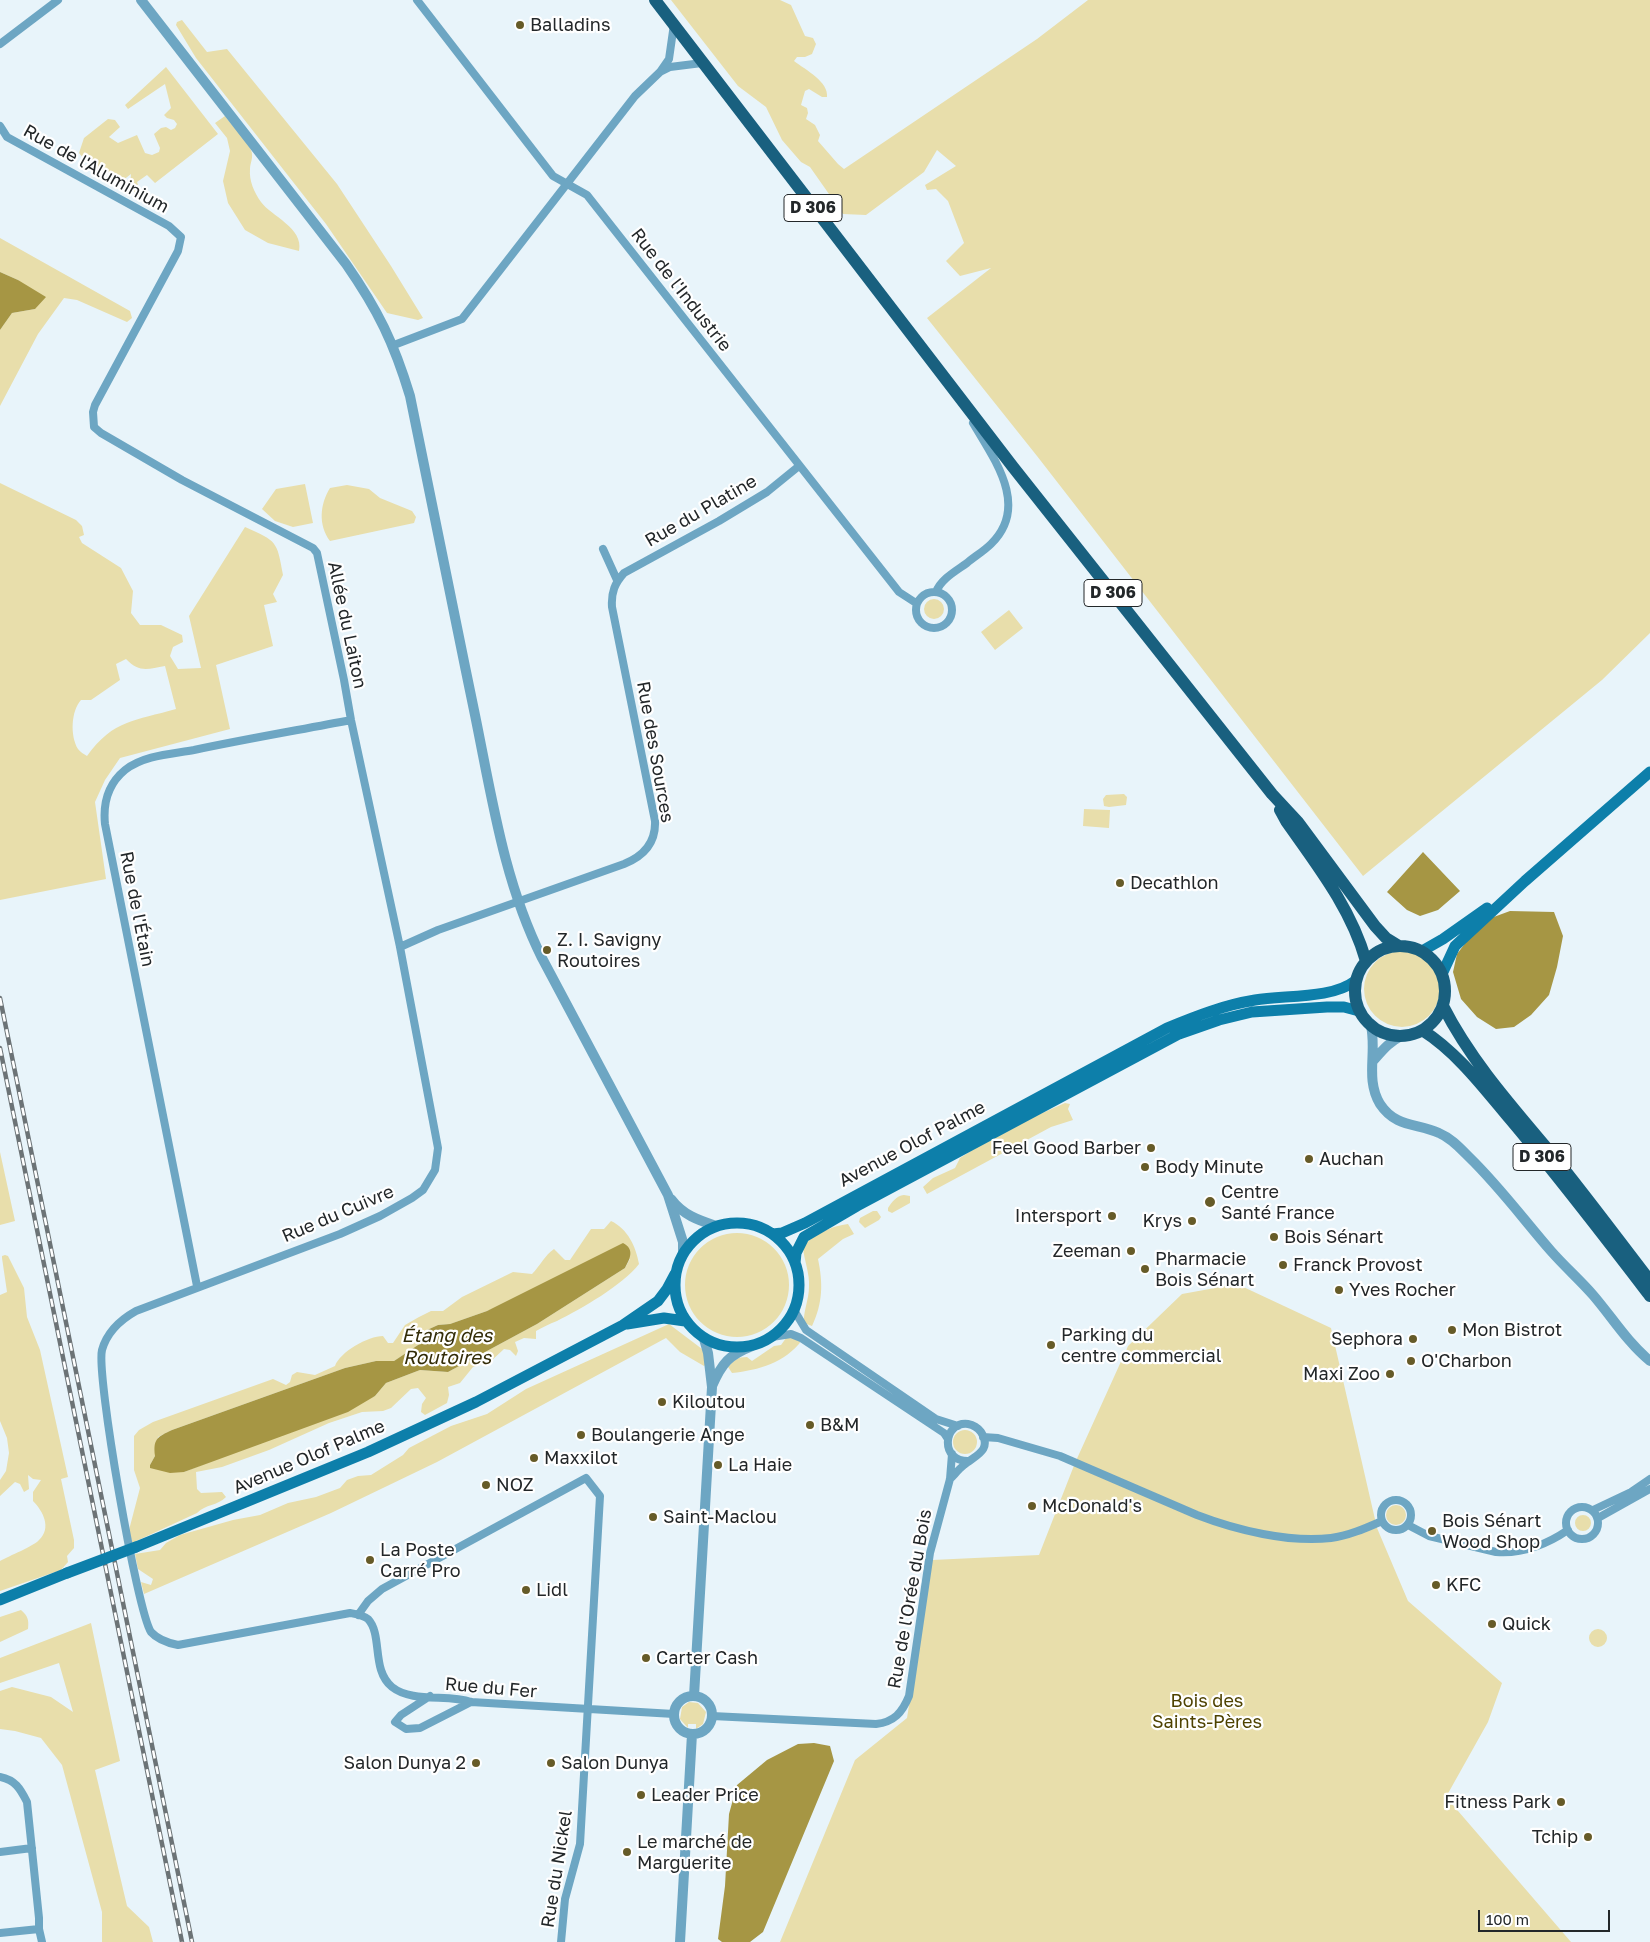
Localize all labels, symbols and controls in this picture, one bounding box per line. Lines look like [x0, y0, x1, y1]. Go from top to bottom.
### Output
place label: Balladins [530, 14, 610, 36]
marker: Balladins [514, 19, 526, 31]
street label: Rue de l'Aluminium [19, 120, 173, 218]
road number: D 306 [784, 194, 842, 222]
street label: Rue de l'Industrie [626, 224, 736, 356]
street label: Rue du Platine [641, 470, 761, 552]
street label: Allée du Laiton [323, 559, 371, 691]
road number: D 306 [1084, 580, 1142, 606]
street label: Rue des Sources [632, 680, 678, 824]
street label: Rue de l'Étain [115, 850, 159, 968]
place label: Decathlon [1130, 872, 1219, 894]
marker: Decathlon [1114, 877, 1126, 889]
place label: Z. I. Savigny Routoires [557, 929, 661, 972]
marker: Z. I. Savigny Routoires [541, 944, 553, 956]
street label: Avenue Olof Palme [835, 1096, 989, 1192]
place label: Feel Good Barber [992, 1137, 1141, 1159]
marker: Feel Good Barber [1145, 1142, 1157, 1154]
road number: D 306 [1513, 1144, 1571, 1170]
place label: Auchan [1319, 1148, 1384, 1170]
marker: Auchan [1303, 1153, 1315, 1165]
place label: Body Minute [1155, 1156, 1263, 1178]
marker: Body Minute [1139, 1161, 1151, 1173]
street label: Rue du Cuivre [279, 1181, 397, 1247]
place label: Centre Santé France [1221, 1181, 1335, 1224]
marker: Centre Santé France [1203, 1195, 1217, 1209]
place label: Intersport [1015, 1205, 1102, 1227]
marker: Intersport [1106, 1210, 1118, 1222]
place label: Krys [1142, 1210, 1182, 1232]
marker: Krys [1186, 1215, 1198, 1227]
place label: Bois Sénart [1284, 1226, 1384, 1248]
marker: Bois Sénart [1268, 1231, 1280, 1243]
place label: Zeeman [1053, 1240, 1121, 1262]
marker: Zeeman [1125, 1245, 1137, 1257]
place label: Pharmacie Bois Sénart [1155, 1248, 1255, 1290]
place label: Franck Provost [1293, 1254, 1423, 1276]
marker: Franck Provost [1277, 1259, 1289, 1271]
marker: Pharmacie Bois Sénart [1139, 1263, 1151, 1275]
place label: Yves Rocher [1349, 1279, 1456, 1301]
marker: Yves Rocher [1333, 1284, 1345, 1296]
place label: Mon Bistrot [1462, 1319, 1562, 1341]
place label: Parking du centre commercial [1061, 1324, 1221, 1366]
marker: Mon Bistrot [1446, 1324, 1458, 1336]
water label: Étang des Routoires [402, 1325, 492, 1369]
place label: Sephora [1331, 1328, 1403, 1350]
marker: Sephora [1407, 1333, 1419, 1345]
marker: Parking du centre commercial [1045, 1339, 1057, 1351]
place label: O'Charbon [1421, 1350, 1512, 1372]
marker: O'Charbon [1405, 1355, 1417, 1367]
place label: Maxi Zoo [1303, 1363, 1380, 1385]
marker: Maxi Zoo [1384, 1368, 1396, 1380]
place label: Kiloutou [672, 1391, 745, 1413]
marker: Kiloutou [656, 1396, 668, 1408]
place label: B&M [820, 1414, 860, 1436]
street label: Avenue Olof Palme [230, 1415, 388, 1499]
marker: B&M [804, 1419, 816, 1431]
place label: Boulangerie Ange [591, 1424, 745, 1446]
marker: Boulangerie Ange [575, 1429, 587, 1441]
place label: Maxxilot [544, 1447, 618, 1469]
marker: Maxxilot [528, 1452, 540, 1464]
place label: La Haie [728, 1454, 792, 1476]
marker: La Haie [712, 1459, 724, 1471]
place label: NOZ [496, 1474, 534, 1496]
marker: NOZ [480, 1479, 492, 1491]
place label: McDonald's [1042, 1495, 1142, 1517]
marker: McDonald's [1026, 1500, 1038, 1512]
place label: Saint-Maclou [663, 1506, 777, 1528]
street label: Rue de l'Orée du Bois [884, 1508, 936, 1690]
place label: Bois Sénart Wood Shop [1442, 1510, 1542, 1552]
marker: Saint-Maclou [647, 1511, 659, 1523]
marker: Bois Sénart Wood Shop [1426, 1525, 1438, 1537]
place label: La Poste Carré Pro [380, 1539, 461, 1582]
marker: La Poste Carré Pro [364, 1554, 376, 1566]
place label: KFC [1446, 1574, 1481, 1596]
place label: Lidl [536, 1579, 568, 1601]
marker: KFC [1430, 1579, 1442, 1591]
marker: Lidl [520, 1584, 532, 1596]
place label: Quick [1502, 1613, 1551, 1635]
marker: Quick [1486, 1618, 1498, 1630]
place label: Carter Cash [656, 1647, 758, 1669]
marker: Carter Cash [640, 1652, 652, 1664]
street label: Rue du Fer [444, 1673, 538, 1703]
park label: Bois des Saints-Pères [1152, 1690, 1262, 1732]
place label: Salon Dunya 2 [344, 1752, 466, 1774]
place label: Salon Dunya [561, 1752, 669, 1774]
marker: Salon Dunya 2 [470, 1757, 482, 1769]
marker: Salon Dunya [545, 1757, 557, 1769]
place label: Leader Price [651, 1784, 759, 1806]
marker: Leader Price [635, 1789, 647, 1801]
place label: Fitness Park [1444, 1791, 1551, 1813]
marker: Fitness Park [1555, 1796, 1567, 1808]
street label: Rue du Nickel [537, 1809, 577, 1929]
place label: Tchip [1532, 1826, 1578, 1848]
place label: Le marché de Marguerite [637, 1831, 752, 1874]
marker: Tchip [1582, 1831, 1594, 1843]
marker: Le marché de Marguerite [621, 1846, 633, 1858]
scale bar [1480, 1900, 1612, 1932]
text: 100 m [1486, 1910, 1529, 1928]

